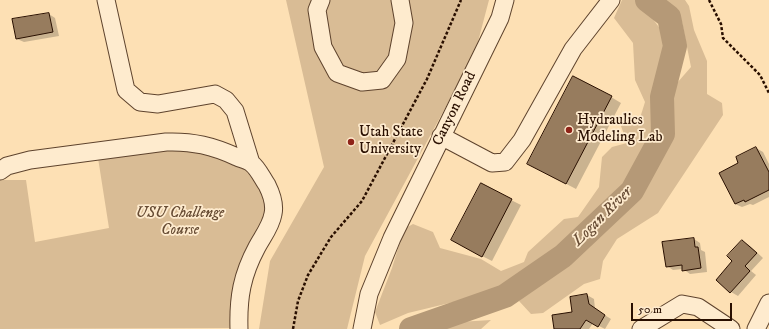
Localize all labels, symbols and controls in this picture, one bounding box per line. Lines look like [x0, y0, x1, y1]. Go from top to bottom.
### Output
street label: Canyon Road [429, 69, 481, 149]
place label: Hydraulics Modeling Lab [577, 112, 662, 147]
place label: Utah State University [359, 124, 423, 159]
marker: Hydraulics Modeling Lab [564, 125, 574, 135]
marker: Utah State University [346, 137, 356, 147]
water label: Logan River [569, 183, 637, 251]
park label: USU Challenge Course [136, 205, 224, 240]
scale bar [633, 295, 734, 321]
text: 50 m [638, 302, 662, 317]

